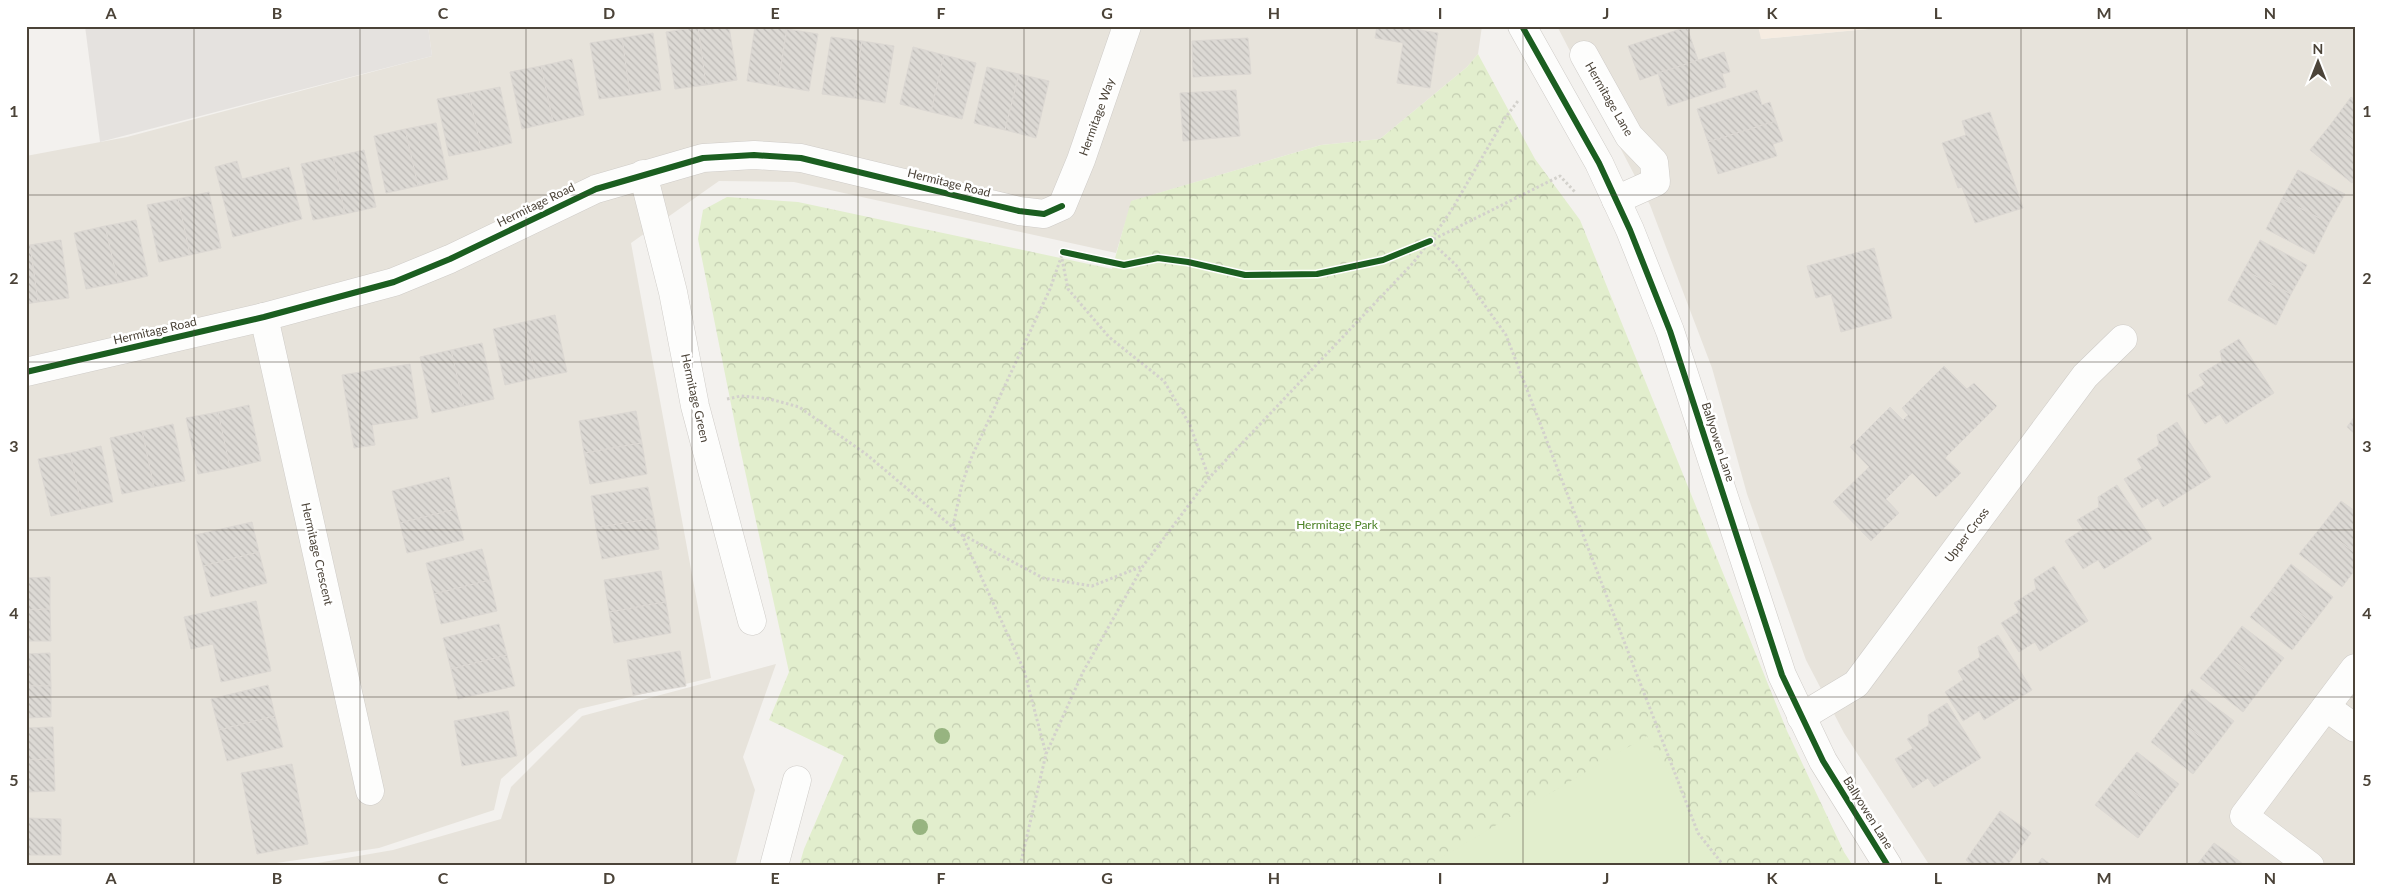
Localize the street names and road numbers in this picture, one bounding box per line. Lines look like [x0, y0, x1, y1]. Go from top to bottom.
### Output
street label: Hermitage Lane [1582, 59, 1637, 139]
street label: Hermitage Way [1075, 75, 1118, 158]
street label: Hermitage Road [906, 165, 992, 200]
street label: Hermitage Road [494, 179, 577, 230]
street label: Hermitage Road [112, 314, 198, 347]
street label: Hermitage Green [678, 352, 713, 444]
street label: Ballyowen Lane [1699, 400, 1738, 483]
street label: Hermitage Crescent [298, 501, 337, 607]
street label: Upper Cross [1941, 504, 1992, 565]
street label: Ballyowen Lane [1840, 774, 1897, 852]

